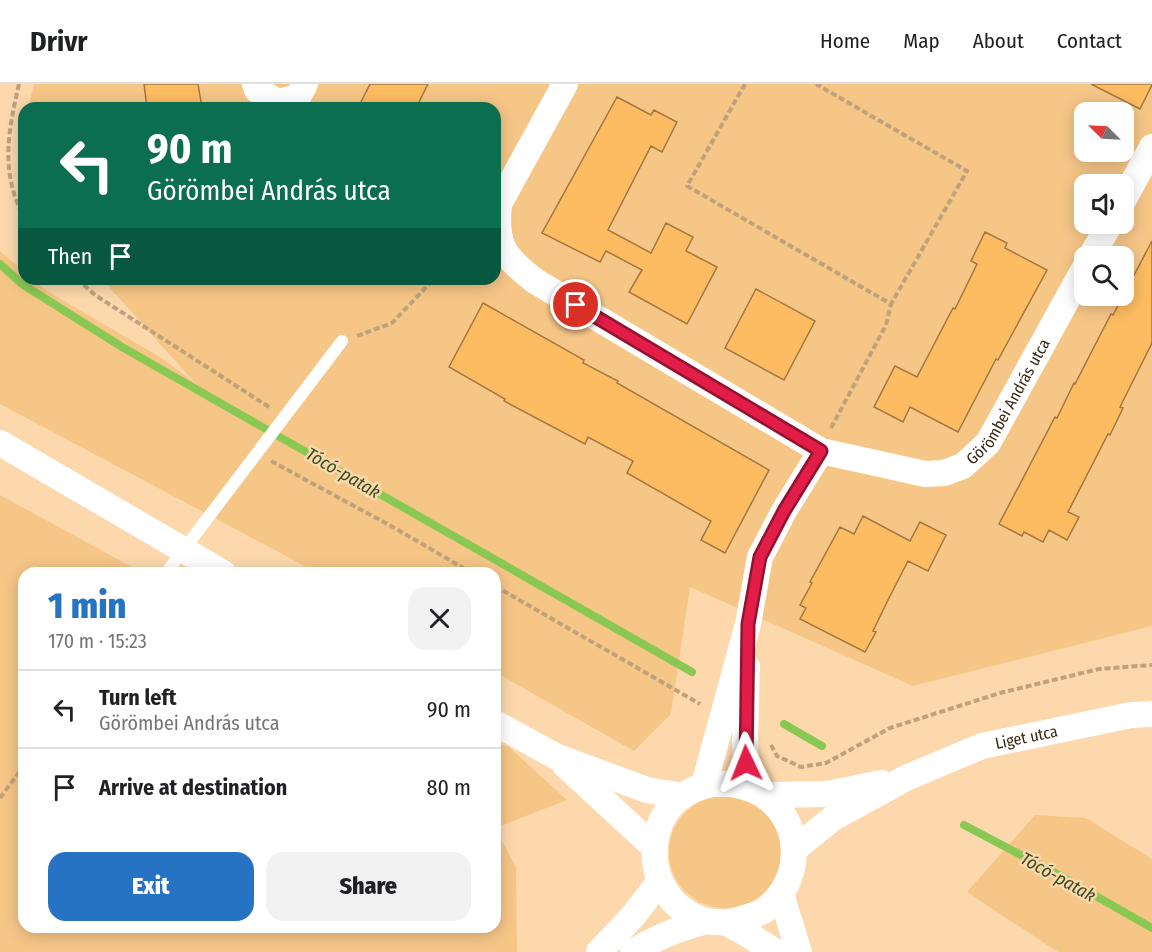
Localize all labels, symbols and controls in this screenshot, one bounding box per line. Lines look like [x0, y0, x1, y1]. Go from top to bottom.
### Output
text: Drivr [30, 25, 88, 58]
text: Home [820, 28, 870, 54]
text: Map [903, 28, 940, 54]
text: About [973, 28, 1024, 54]
text: Contact [1057, 28, 1122, 54]
north arrow [1074, 102, 1134, 162]
map controls [1074, 102, 1134, 306]
text: 90 m [147, 124, 232, 174]
icon: left [48, 126, 126, 204]
button: sound [1074, 174, 1134, 234]
text: Görömbei András utca [147, 175, 391, 207]
icon: arrive [104, 240, 137, 273]
text: Then [48, 243, 92, 270]
button: search [1074, 246, 1134, 306]
pin [550, 279, 601, 330]
icon: arrive [559, 288, 592, 321]
street label: Görömbei András utca [962, 335, 1054, 468]
water label: Tócó-patak [302, 443, 384, 503]
text: 1 min [48, 584, 126, 628]
button: close [408, 587, 471, 650]
text: 170 m · 15:23 [48, 629, 147, 653]
text: Turn left [99, 684, 177, 711]
icon: left [48, 693, 81, 726]
text: 90 m [427, 696, 471, 723]
text: Görömbei András utca [99, 711, 279, 735]
street label: Liget utca [994, 721, 1059, 753]
position arrow [714, 731, 778, 795]
icon: arrive [48, 771, 81, 804]
text: Arrive at destination [99, 774, 287, 801]
text: 80 m [426, 774, 471, 801]
water label: Tócó-patak [1017, 847, 1100, 907]
button: Exit [48, 852, 254, 921]
button: Share [266, 852, 471, 921]

